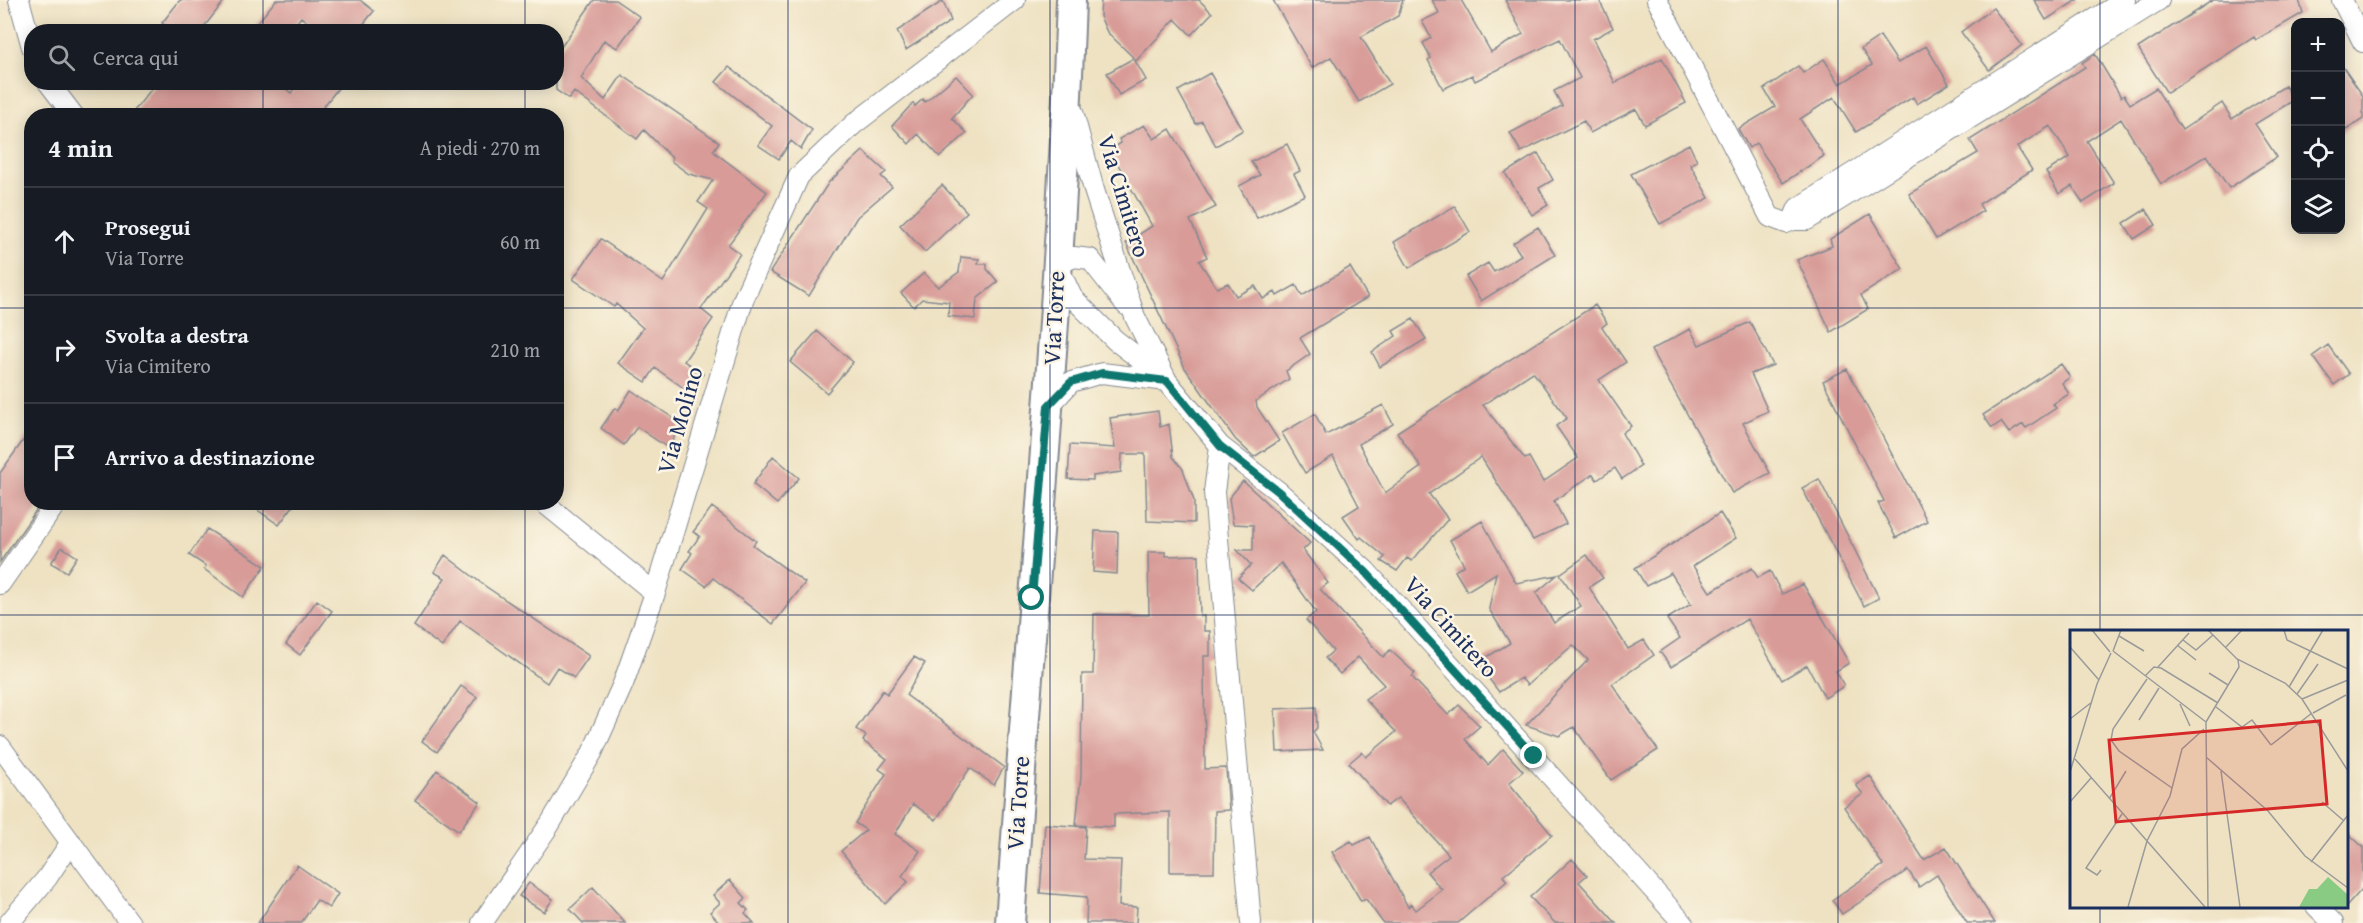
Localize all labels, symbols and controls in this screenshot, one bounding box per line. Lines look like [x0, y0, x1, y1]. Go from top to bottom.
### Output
map controls [2291, 18, 2345, 234]
button: + [2291, 18, 2345, 72]
search box [24, 24, 564, 90]
icon: search [45, 41, 78, 74]
text: Cerca qui [93, 41, 179, 73]
button: − [2291, 72, 2345, 126]
button: locate [2291, 126, 2345, 180]
text: 4 min [48, 128, 113, 167]
street label: Via Cimitero [1089, 130, 1160, 262]
text: A piedi · 270 m [420, 133, 540, 162]
button: layers [2291, 180, 2345, 234]
text: Prosegui [105, 211, 191, 243]
icon: ahead [48, 225, 81, 258]
text: 60 m [500, 227, 540, 256]
text: Via Torre [105, 243, 184, 272]
street label: Via Torre [1034, 270, 1073, 366]
text: Svolta a destra [105, 319, 249, 351]
icon: right [48, 333, 81, 366]
text: 210 m [490, 335, 540, 364]
text: Via Cimitero [105, 351, 211, 380]
street label: Via Molino [648, 362, 712, 478]
icon: arrive [48, 441, 81, 474]
text: Arrivo a destinazione [105, 441, 315, 473]
street label: Via Cimitero [1396, 568, 1507, 685]
route start [1018, 584, 1044, 610]
inset map [2070, 630, 2348, 908]
route end [1520, 742, 1546, 768]
street label: Via Torre [997, 755, 1038, 851]

